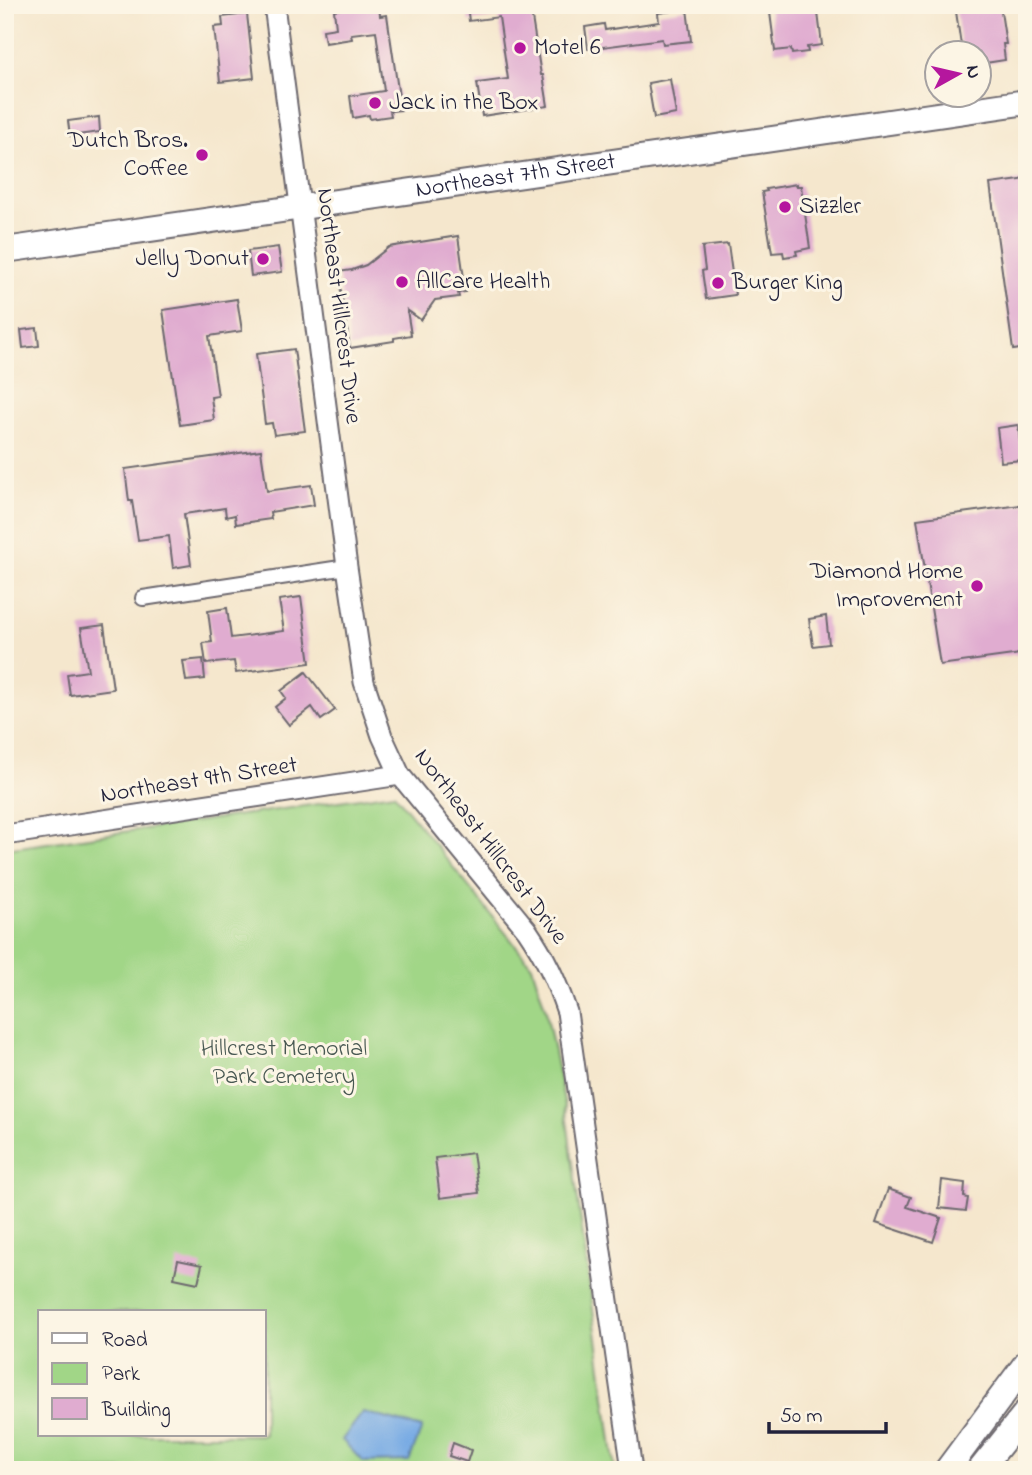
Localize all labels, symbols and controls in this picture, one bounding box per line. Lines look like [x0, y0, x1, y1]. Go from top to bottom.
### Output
place label: Motel 6 [534, 31, 601, 66]
north arrow [923, 38, 993, 108]
marker: Motel 6 [512, 40, 528, 56]
text: N [958, 64, 987, 80]
place label: Jack in the Box [389, 86, 539, 121]
marker: Jack in the Box [367, 95, 383, 111]
place label: Dutch Bros. Coffee [66, 124, 188, 187]
street label: Northeast 7th Street [413, 144, 618, 208]
marker: Dutch Bros. Coffee [194, 147, 210, 163]
street label: Northeast Hillcrest Drive [306, 186, 370, 426]
place label: Sizzler [799, 190, 862, 225]
marker: Sizzler [777, 199, 793, 215]
place label: Jelly Donut [135, 242, 249, 278]
marker: Jelly Donut [255, 251, 271, 267]
place label: AllCare Health [416, 265, 550, 300]
place label: Burger King [731, 266, 843, 301]
marker: AllCare Health [394, 274, 410, 290]
marker: Burger King [710, 275, 726, 291]
place label: Diamond Home Improvement [809, 555, 963, 618]
marker: Diamond Home Improvement [969, 578, 985, 594]
street label: Northeast Hillcrest Drive [405, 742, 575, 952]
street label: Northeast 9th Street [98, 748, 300, 814]
park label: Hillcrest Memorial Park Cemetery [201, 1032, 367, 1096]
legend [38, 1310, 266, 1436]
text: Road [102, 1326, 148, 1356]
text: Park [102, 1360, 141, 1390]
scale bar [769, 1391, 887, 1435]
text: Building [101, 1396, 171, 1428]
text: 50 m [780, 1402, 823, 1432]

